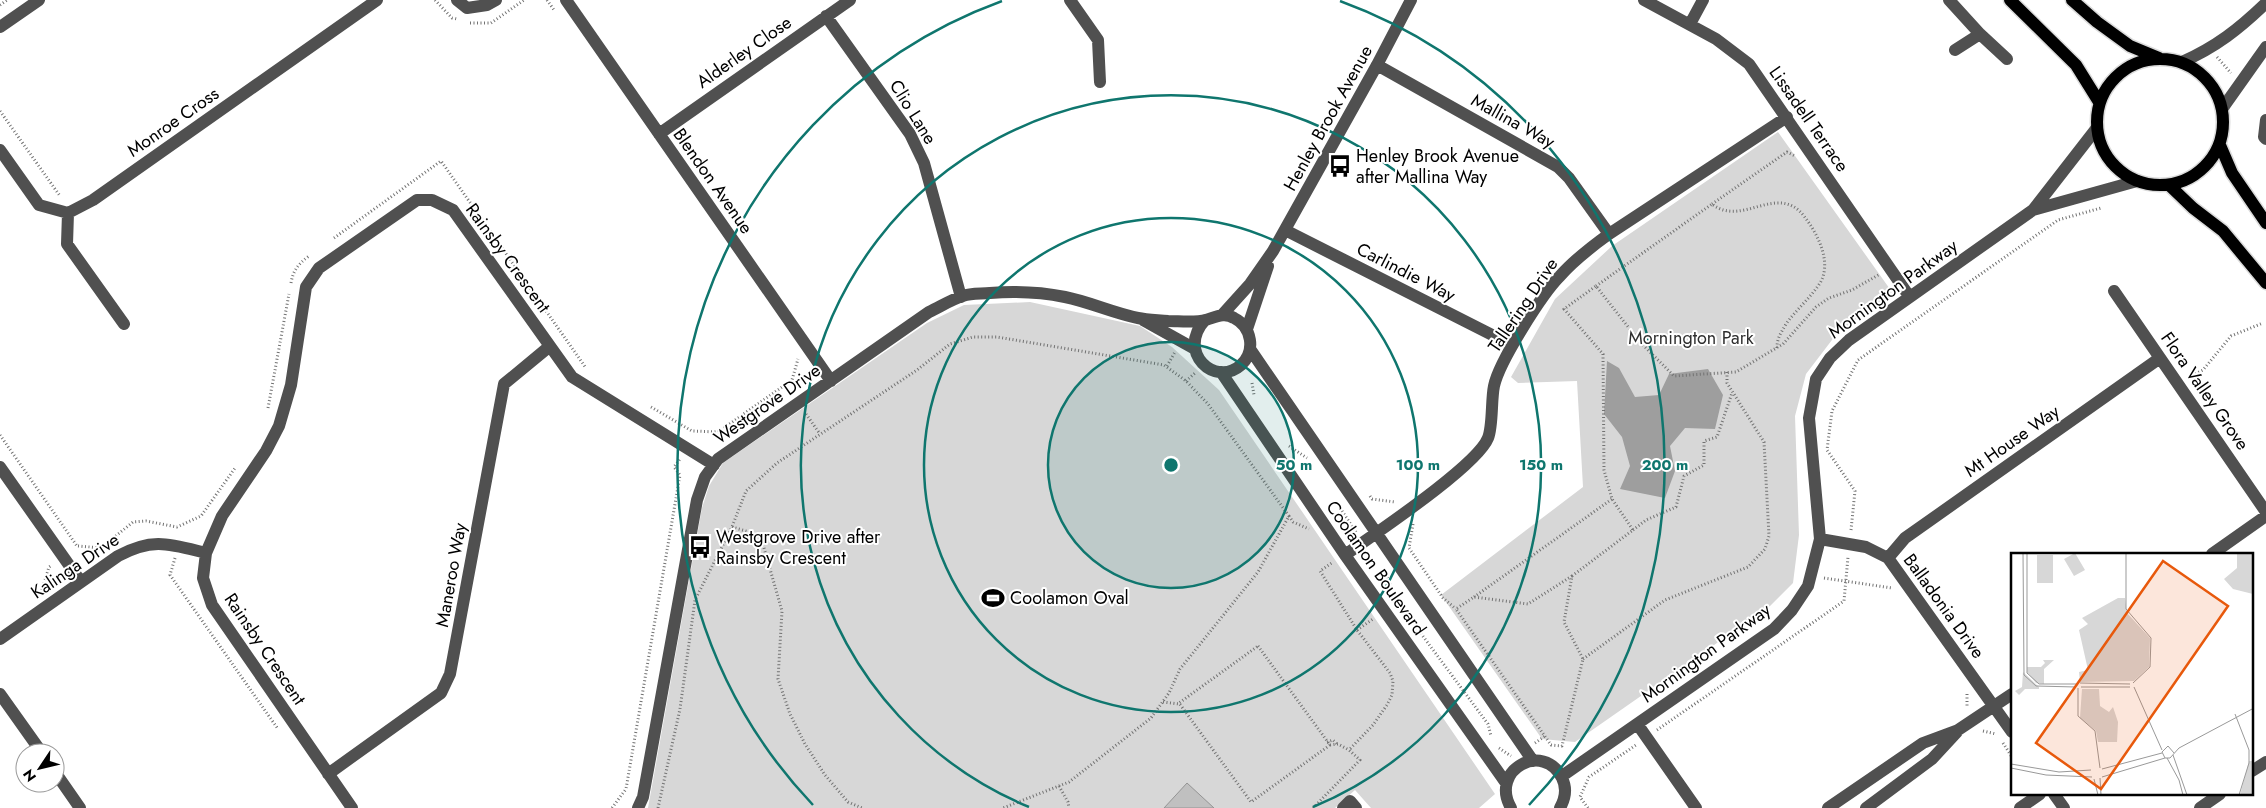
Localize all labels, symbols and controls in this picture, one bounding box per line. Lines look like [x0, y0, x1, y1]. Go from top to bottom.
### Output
street label: Alderley Close [691, 10, 797, 94]
street label: Henley Brook Avenue [1277, 40, 1379, 196]
street label: Lissadell Terrace [1763, 61, 1855, 177]
street label: Clio Lane [883, 75, 943, 149]
street label: Monroe Cross [122, 81, 224, 163]
street label: Mallina Way [1466, 87, 1560, 155]
street label: Blendon Avenue [667, 123, 759, 239]
place label: Henley Brook Avenue after Mallina Way [1356, 143, 1519, 190]
bus stop icon: Henley Brook Avenue after Mallina Way [1327, 153, 1353, 179]
street label: Rainsby Crescent [459, 198, 557, 319]
street label: Mornington Parkway [1823, 233, 1963, 345]
street label: Carlindie Way [1352, 236, 1460, 308]
street label: Tallering Drive [1482, 253, 1564, 357]
park label: Mornington Park [1628, 325, 1754, 351]
street label: Flora Valley Grove [2155, 327, 2255, 455]
street label: Westgrove Drive [708, 357, 826, 451]
street label: Mt House Way [1959, 399, 2065, 483]
text: 50 m [1276, 454, 1312, 476]
text: 100 m [1396, 454, 1440, 476]
text: 150 m [1519, 454, 1563, 476]
text: 200 m [1642, 454, 1688, 476]
centre of rings [1162, 456, 1180, 474]
street label: Coolamon Boulevard [1320, 495, 1432, 641]
street label: Maneroo Way [429, 521, 473, 629]
place label: Westgrove Drive after Rainsby Crescent [716, 524, 881, 571]
street label: Kalinga Drive [26, 527, 124, 605]
bus stop icon: Westgrove Drive after Rainsby Crescent [687, 534, 713, 560]
street label: Balladonia Drive [1897, 548, 1991, 664]
inset map [2011, 553, 2254, 796]
sports icon: Coolamon Oval [980, 585, 1006, 611]
place label: Coolamon Oval [1010, 585, 1129, 611]
street label: Rainsby Crescent [218, 588, 312, 711]
street label: Mornington Parkway [1636, 597, 1776, 709]
north arrow [15, 743, 65, 793]
text: N [18, 765, 41, 786]

